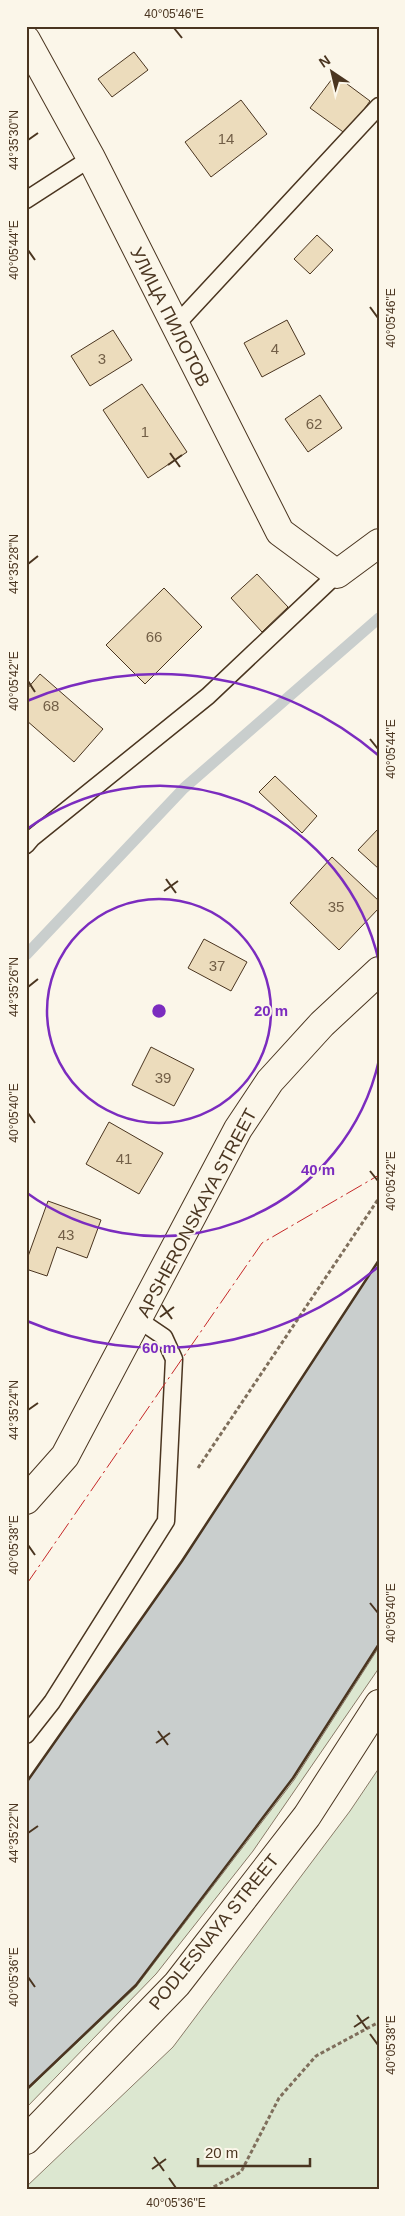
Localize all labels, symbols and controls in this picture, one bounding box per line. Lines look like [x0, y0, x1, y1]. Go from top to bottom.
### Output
text: 40°05'46"E [144, 7, 204, 21]
north arrow [308, 48, 358, 98]
text: N [316, 52, 333, 71]
text: 44°35'30"N [7, 110, 21, 170]
house number: 14 [218, 130, 234, 147]
text: 40°05'44"E [7, 220, 21, 280]
street label: УЛИЦА ПИЛОТОВ [126, 244, 214, 390]
text: 40°05'46"E [384, 288, 398, 348]
house number: 4 [271, 340, 279, 357]
house number: 3 [98, 350, 106, 367]
house number: 62 [306, 415, 322, 432]
house number: 1 [141, 423, 149, 440]
text: 44°35'28"N [7, 534, 21, 594]
house number: 66 [146, 628, 162, 645]
text: 40°05'42"E [7, 651, 21, 711]
house number: 68 [43, 697, 59, 714]
text: 40°05'44"E [384, 719, 398, 779]
house number: 35 [328, 898, 344, 915]
text: 44°35'26"N [7, 957, 21, 1017]
house number: 37 [209, 957, 225, 974]
centre of rings [150, 1002, 168, 1020]
text: 20 m [254, 1002, 288, 1019]
house number: 39 [155, 1069, 171, 1086]
text: 40°05'40"E [7, 1083, 21, 1143]
street label: APSHERONSKAYA STREET [133, 1105, 261, 1321]
house number: 41 [116, 1150, 132, 1167]
text: 40°05'42"E [384, 1151, 398, 1211]
text: 40 m [301, 1161, 335, 1178]
house number: 43 [58, 1226, 74, 1243]
text: 60 m [142, 1339, 176, 1356]
text: 44°35'24"N [7, 1380, 21, 1440]
text: 40°05'38"E [7, 1515, 21, 1575]
text: 40°05'40"E [384, 1583, 398, 1643]
text: 44°35'22"N [7, 1803, 21, 1863]
street label: PODLESNAYA STREET [145, 1850, 283, 2014]
text: 40°05'36"E [7, 1947, 21, 2007]
text: 40°05'38"E [384, 2015, 398, 2075]
scale bar [198, 2136, 310, 2168]
text: 20 m [205, 2144, 238, 2161]
text: 40°05'36"E [146, 2196, 206, 2210]

